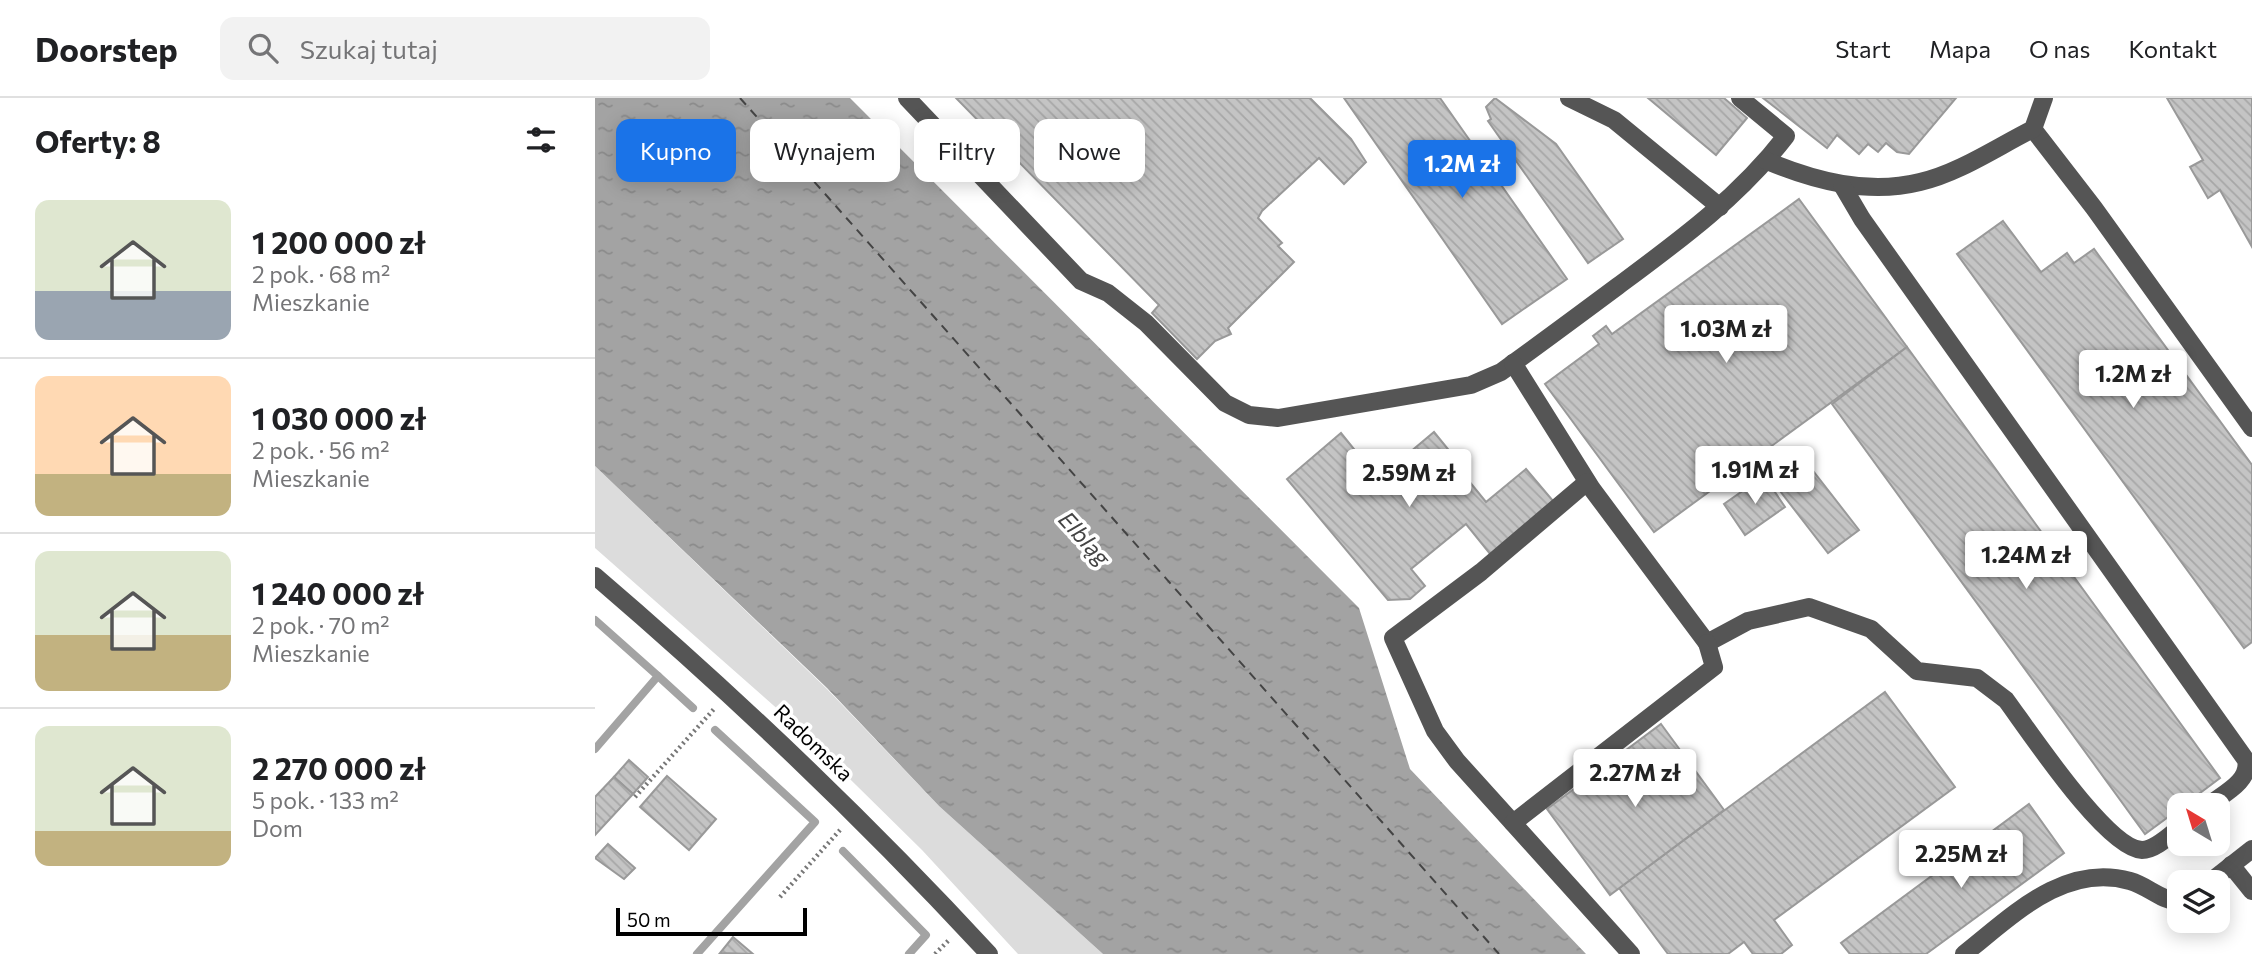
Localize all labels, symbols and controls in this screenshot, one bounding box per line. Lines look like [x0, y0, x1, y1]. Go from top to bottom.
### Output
search box [220, 17, 710, 80]
text: Doorstep [35, 28, 178, 69]
icon: search [244, 29, 282, 67]
text: Szukaj tutaj [300, 33, 438, 64]
text: Start [1835, 34, 1891, 63]
text: Mapa [1929, 34, 1991, 63]
text: O nas [2029, 34, 2090, 63]
text: Kontakt [2128, 34, 2217, 63]
chip: Kupno [616, 119, 736, 182]
chip: Wynajem [750, 119, 900, 182]
chip: Filtry [914, 119, 1020, 182]
chip: Nowe [1034, 119, 1145, 182]
icon: filters [522, 121, 560, 159]
text: Oferty: 8 [35, 122, 161, 159]
pin: 1.2M zł [1397, 140, 1527, 200]
text: 1.2M zł [1424, 149, 1500, 177]
text: 1 200 000 zł [252, 223, 425, 260]
icon: home [91, 228, 175, 312]
text: 2 pok. · 68 m² [252, 260, 390, 288]
text: Mieszkanie [252, 288, 370, 316]
pin: 1.03M zł [1654, 306, 1798, 365]
text: 1.03M zł [1680, 314, 1772, 342]
pin: 1.2M zł [2068, 350, 2198, 410]
text: 1.2M zł [2095, 359, 2171, 387]
text: 1 030 000 zł [252, 399, 426, 436]
icon: home [91, 404, 175, 488]
text: 2 pok. · 56 m² [252, 436, 390, 464]
pin: 1.91M zł [1683, 446, 1827, 506]
pin: 2.59M zł [1337, 450, 1481, 509]
text: 1.91M zł [1711, 455, 1799, 483]
text: 2.59M zł [1362, 458, 1456, 486]
text: Mieszkanie [252, 464, 370, 492]
water label: Elbląg [1053, 505, 1118, 572]
pin: 1.24M zł [1954, 532, 2098, 591]
text: 1.24M zł [1981, 540, 2071, 568]
text: 1 240 000 zł [252, 574, 424, 611]
icon: home [91, 579, 175, 663]
text: 2 pok. · 70 m² [252, 611, 389, 639]
text: Mieszkanie [252, 639, 370, 667]
street label: Radomska [769, 698, 859, 786]
text: 2 270 000 zł [252, 749, 425, 786]
pin: 2.27M zł [1563, 750, 1707, 809]
icon: home [91, 754, 175, 838]
text: 2.27M zł [1589, 758, 1681, 786]
text: 5 pok. · 133 m² [252, 786, 399, 814]
north arrow [2167, 793, 2229, 856]
map controls [2167, 793, 2230, 933]
text: Dom [252, 814, 303, 842]
pin: 2.25M zł [1889, 830, 2033, 890]
text: 2.25M zł [1915, 839, 2007, 867]
button: layers [2167, 870, 2230, 933]
scale bar [616, 905, 807, 937]
text: 50 m [627, 908, 671, 931]

